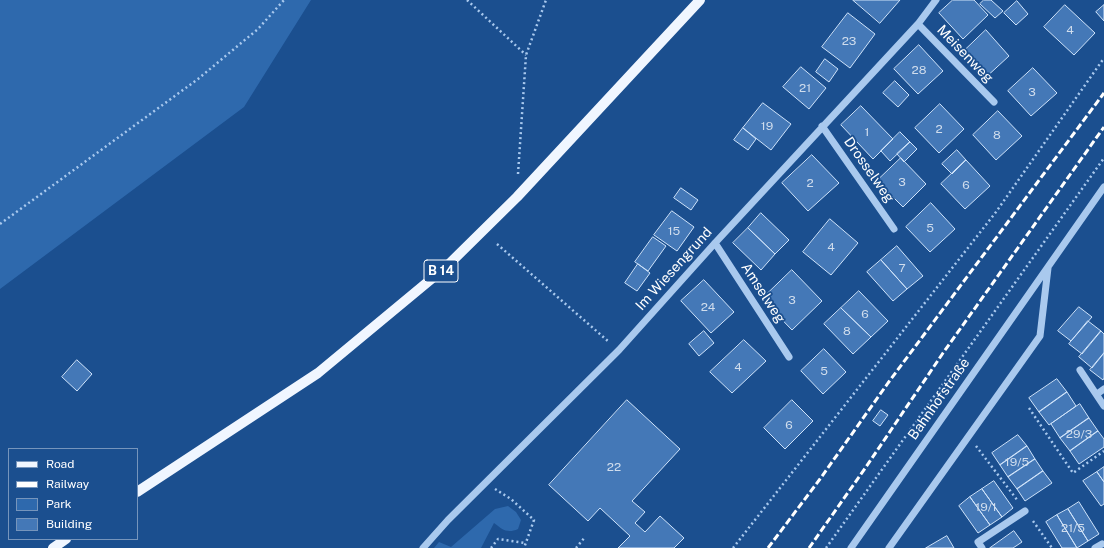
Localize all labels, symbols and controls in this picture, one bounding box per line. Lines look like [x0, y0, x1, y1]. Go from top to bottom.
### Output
street label: Meisenweg [933, 22, 997, 86]
house number: 4 [1066, 23, 1074, 37]
house number: 23 [842, 34, 856, 48]
house number: 28 [912, 63, 926, 77]
house number: 21 [799, 81, 811, 95]
house number: 3 [1028, 85, 1036, 99]
house number: 19 [761, 119, 773, 133]
house number: 2 [935, 122, 943, 136]
house number: 1 [865, 125, 869, 139]
house number: 8 [993, 128, 1001, 142]
street label: Drosselweg [840, 134, 898, 206]
house number: 3 [898, 175, 906, 189]
house number: 2 [806, 176, 814, 190]
house number: 6 [962, 178, 970, 192]
house number: 5 [926, 221, 934, 235]
street label: Im Wiesengrund [632, 224, 716, 314]
house number: 15 [668, 224, 680, 238]
house number: 4 [827, 240, 835, 254]
road number: B 14 [424, 260, 458, 282]
street label: Amselweg [737, 260, 789, 326]
house number: 7 [898, 261, 906, 275]
house number: 3 [788, 293, 796, 307]
house number: 24 [701, 300, 715, 314]
house number: 6 [861, 307, 869, 321]
house number: 8 [843, 324, 851, 338]
street label: Bahnhofstraße [905, 355, 973, 443]
house number: 4 [734, 360, 742, 374]
house number: 5 [820, 364, 828, 378]
house number: 6 [785, 418, 793, 432]
house number: 29/3 [1066, 427, 1092, 441]
legend [8, 448, 138, 540]
house number: 19/5 [1005, 455, 1029, 469]
text: Road [46, 457, 74, 471]
house number: 22 [607, 460, 621, 474]
text: Railway [46, 477, 89, 491]
text: Park [46, 497, 72, 511]
house number: 19/1 [975, 500, 997, 514]
text: Building [46, 517, 92, 531]
house number: 21/5 [1061, 521, 1085, 535]

